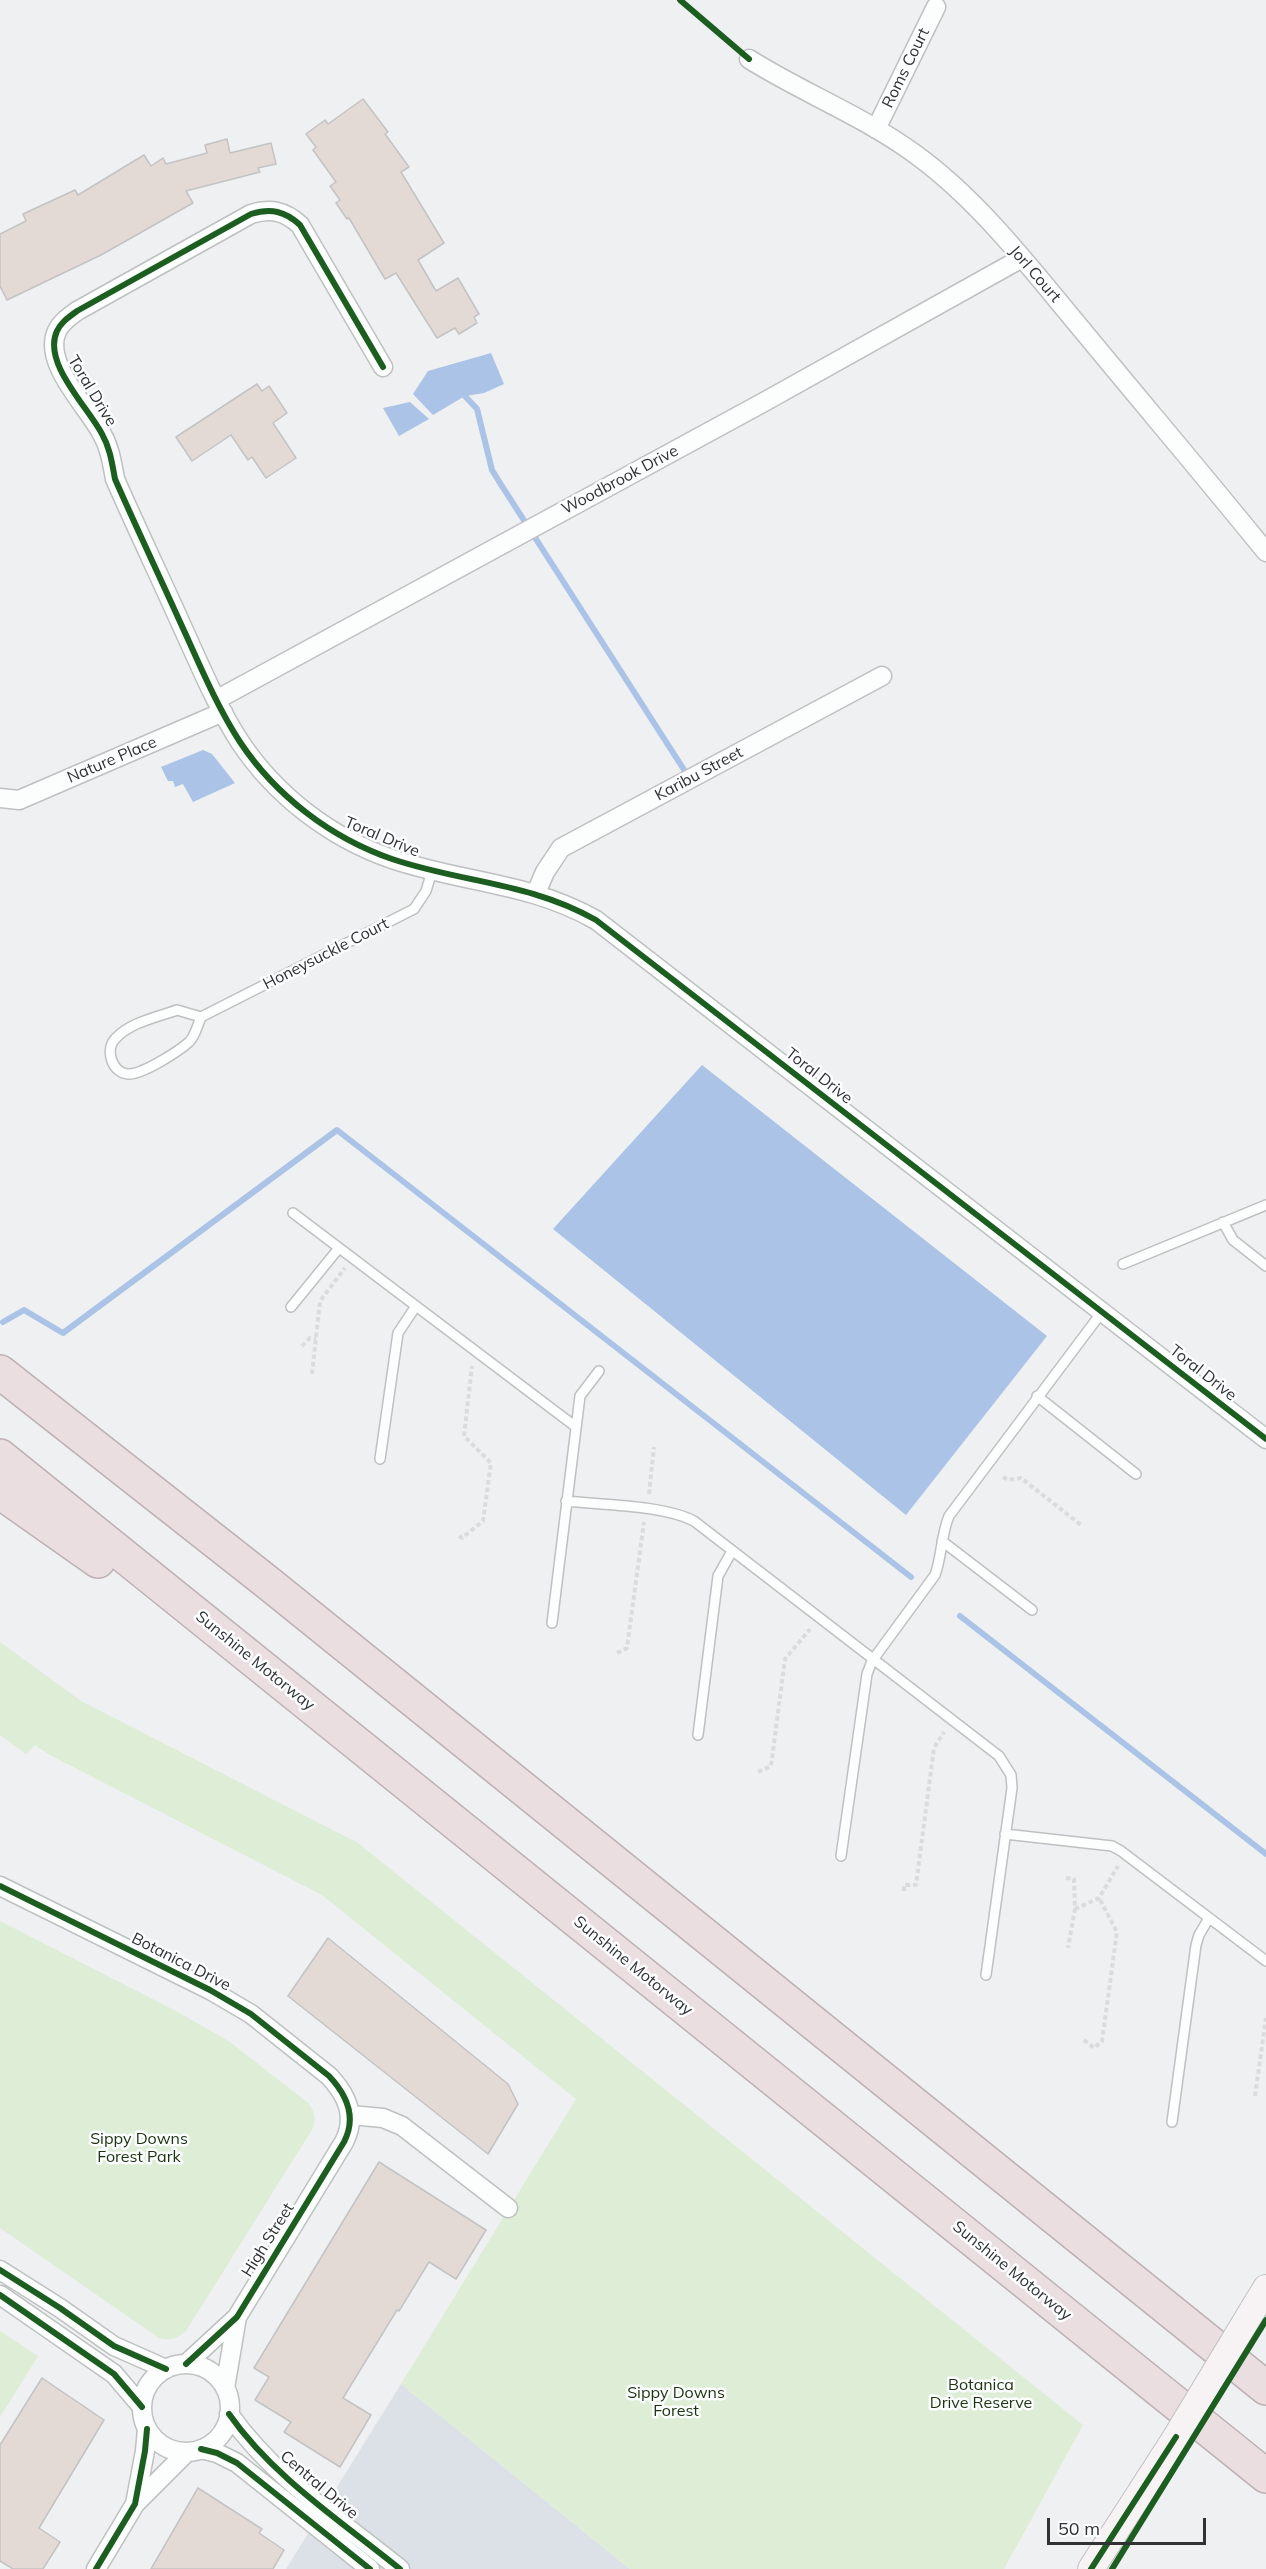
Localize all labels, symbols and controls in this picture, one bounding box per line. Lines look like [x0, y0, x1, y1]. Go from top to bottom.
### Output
street label: Roms Court [878, 25, 934, 111]
street label: Jorl Court [1005, 242, 1065, 306]
street label: Toral Drive [63, 352, 121, 430]
street label: Woodbrook Drive [558, 441, 682, 519]
street label: Nature Place [64, 733, 160, 787]
street label: Karibu Street [652, 743, 746, 805]
street label: Toral Drive [342, 813, 422, 861]
street label: Honeysuckle Court [260, 914, 392, 994]
street label: Toral Drive [782, 1044, 856, 1108]
street label: Toral Drive [1166, 1341, 1240, 1405]
street label: Sunshine Motorway [192, 1607, 318, 1715]
street label: Sunshine Motorway [570, 1912, 696, 2020]
street label: Botanica Drive [128, 1929, 234, 1995]
park label: Sippy Downs Forest Park [90, 2129, 188, 2167]
street label: High Street [238, 2200, 298, 2280]
street label: Sunshine Motorway [949, 2217, 1075, 2325]
park label: Botanica Drive Reserve [930, 2375, 1032, 2413]
park label: Sippy Downs Forest [627, 2383, 725, 2421]
street label: Central Drive [276, 2447, 362, 2523]
scale bar [1050, 2506, 1209, 2544]
text: 50 m [1058, 2517, 1100, 2540]

